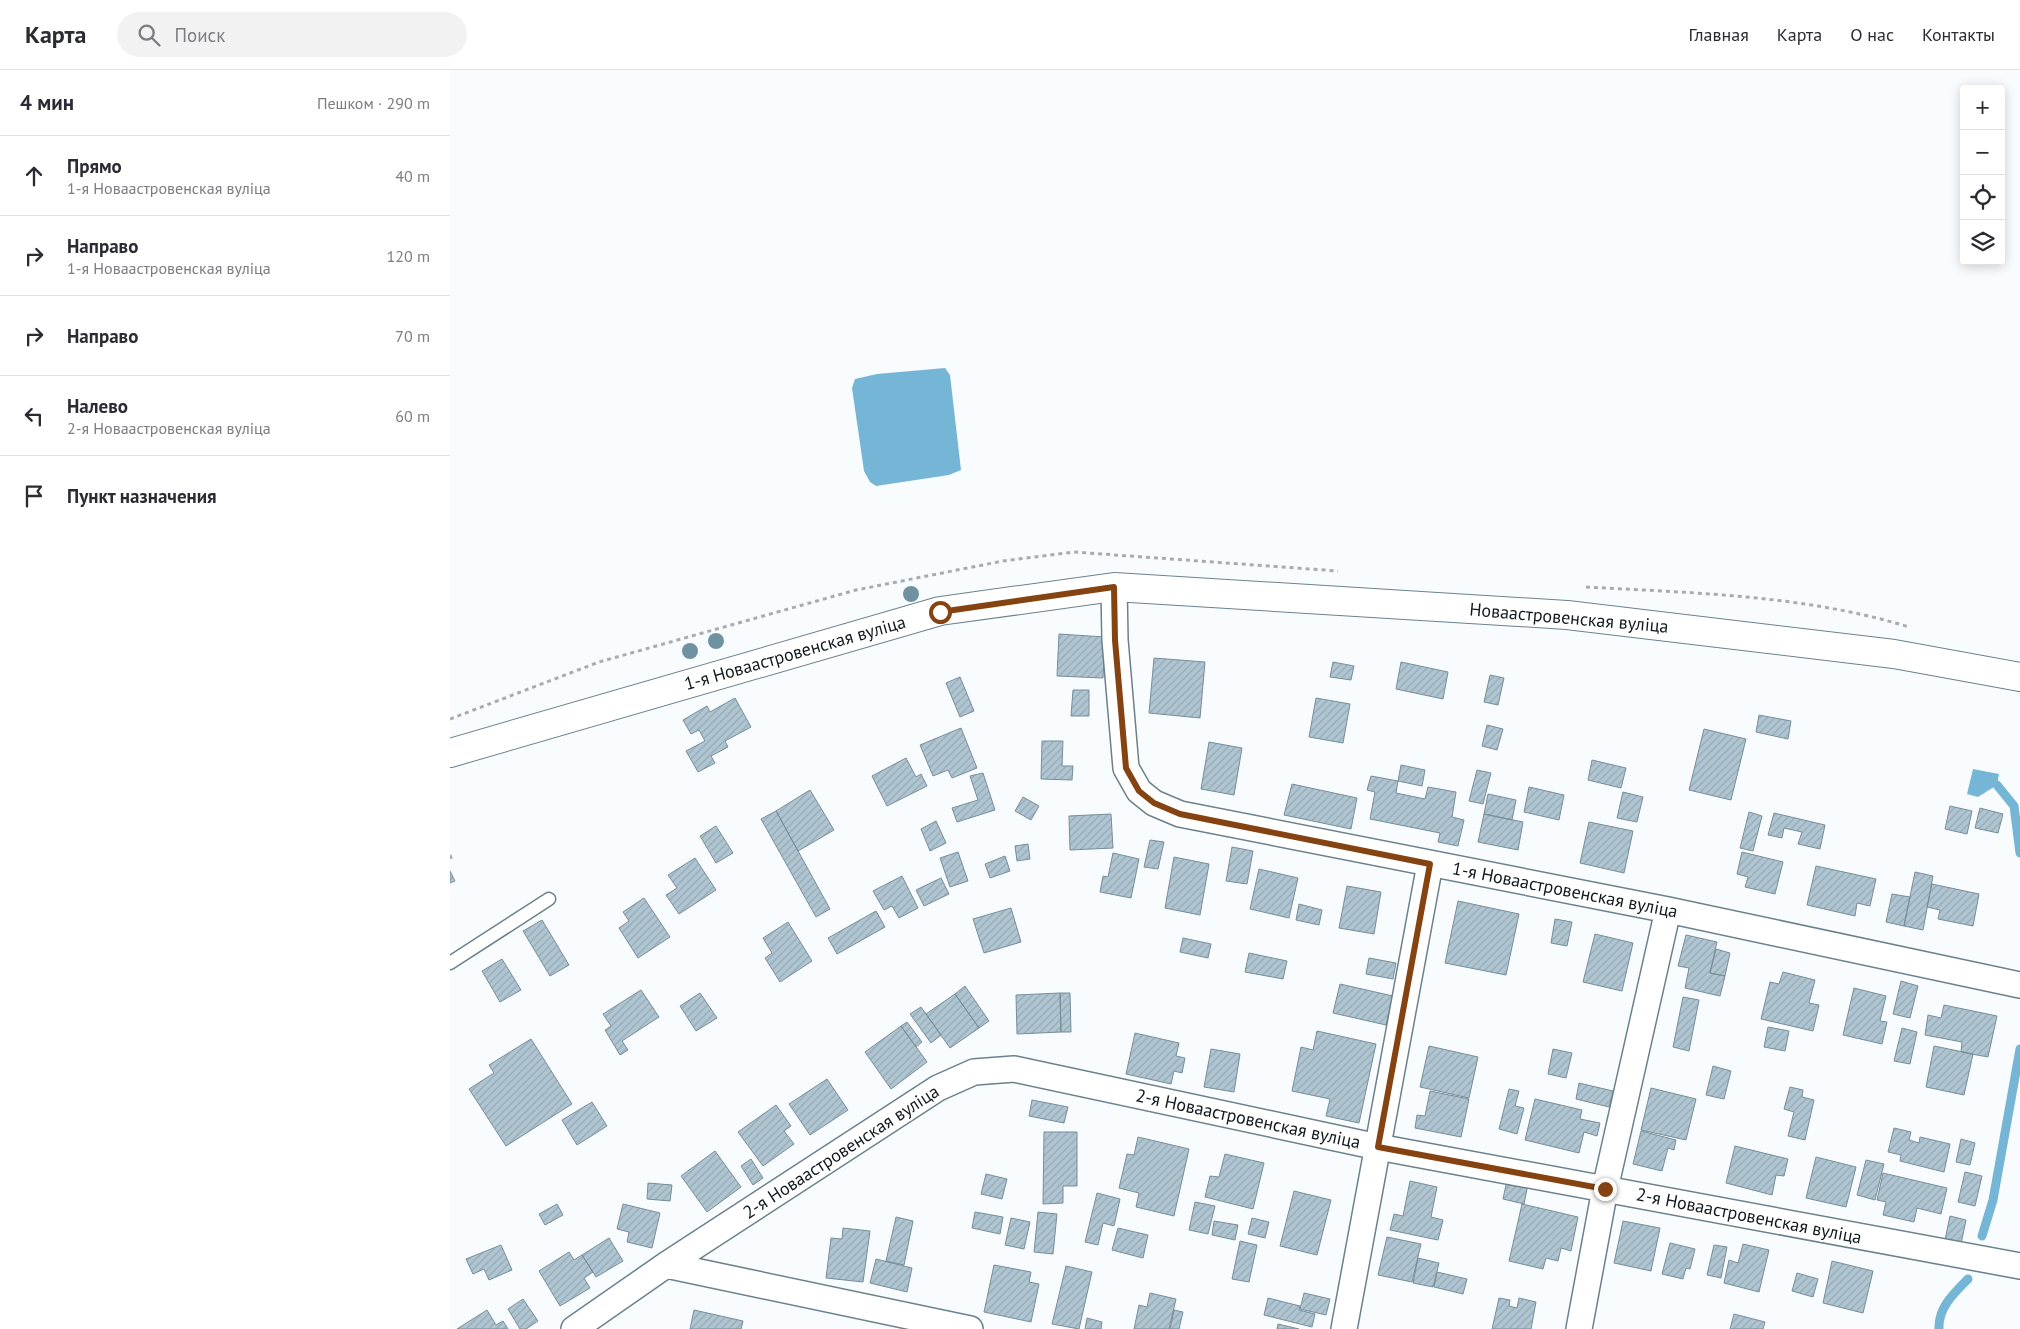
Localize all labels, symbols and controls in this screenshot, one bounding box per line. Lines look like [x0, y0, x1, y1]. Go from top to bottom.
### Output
search box [117, 12, 467, 57]
text: Карта [25, 19, 87, 50]
icon: search [135, 21, 163, 49]
text: Поиск [175, 23, 225, 47]
text: Главная [1688, 23, 1749, 46]
text: Карта [1777, 23, 1822, 46]
text: О нас [1850, 23, 1894, 46]
text: Контакты [1922, 23, 1995, 46]
map controls [1960, 85, 2005, 265]
button: + [1960, 85, 2005, 130]
text: 4 мин [20, 89, 74, 116]
text: Пешком · 290 m [317, 93, 430, 113]
button: − [1960, 130, 2005, 175]
text: Прямо [67, 154, 122, 178]
icon: ahead [20, 162, 48, 190]
text: 40 m [395, 166, 430, 186]
button: locate [1960, 175, 2005, 220]
text: 1-я Новаастровенская вуліца [67, 178, 271, 198]
button: layers [1960, 220, 2005, 265]
text: Направо [67, 234, 138, 258]
icon: right [20, 242, 48, 270]
text: 120 m [387, 246, 430, 266]
text: 1-я Новаастровенская вуліца [67, 258, 271, 278]
icon: right [20, 322, 48, 350]
text: Направо [67, 324, 138, 348]
text: 70 m [395, 326, 430, 346]
text: Налево [67, 394, 128, 418]
icon: left [20, 402, 48, 430]
text: 60 m [395, 406, 430, 426]
text: 2-я Новаастровенская вуліца [67, 418, 271, 438]
icon: arrive [20, 482, 48, 510]
text: Пункт назначения [67, 484, 217, 508]
street label: Новаастровенская вуліца [1469, 597, 1669, 638]
route start [929, 601, 952, 624]
street label: 1-я Новаастровенская вуліца [682, 610, 908, 695]
street label: 1-я Новаастровенская вуліца [1450, 856, 1680, 923]
street label: 2-я Новаастровенская вуліца [738, 1080, 943, 1224]
street label: 2-я Новаастровенская вуліца [1134, 1083, 1363, 1154]
route end [1594, 1178, 1617, 1201]
street label: 2-я Новаастровенская вуліца [1634, 1182, 1864, 1249]

